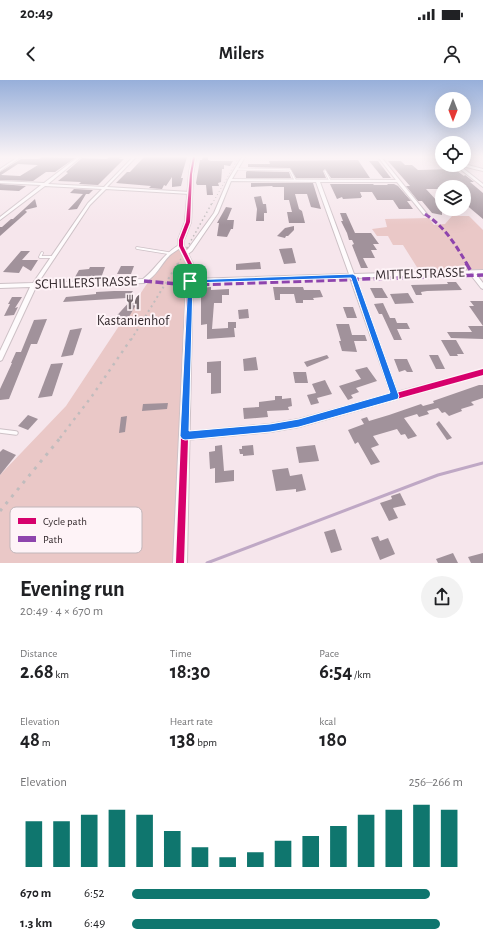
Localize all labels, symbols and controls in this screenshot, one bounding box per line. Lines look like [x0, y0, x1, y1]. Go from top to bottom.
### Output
text: 20:49 [20, 6, 53, 21]
icon: back [20, 43, 42, 65]
icon: person [441, 43, 463, 65]
text: Milers [219, 45, 264, 63]
north arrow [435, 92, 471, 128]
map controls [435, 92, 471, 216]
button: locate [435, 136, 471, 172]
button: layers [435, 180, 471, 216]
pin [173, 264, 207, 298]
street label: MITTELSTRASSE [375, 265, 465, 283]
icon: arrive [179, 270, 201, 292]
street label: SCHILLERSTRASSE [35, 274, 138, 292]
restaurant icon: Kastanienhof [124, 293, 142, 311]
place label: Kastanienhof [97, 314, 170, 328]
legend [10, 507, 142, 553]
text: Cycle path [43, 516, 87, 527]
text: Path [43, 534, 63, 545]
button: share [421, 576, 463, 618]
text: Evening run [20, 578, 125, 600]
text: 20:49 · 4 × 670 m [20, 605, 103, 618]
text: Distance [20, 648, 57, 659]
text: Time [170, 648, 192, 659]
text: Pace [319, 648, 339, 659]
text: 2.68 [20, 662, 54, 682]
text: 18:30 [170, 662, 210, 682]
text: 6:54 [319, 662, 352, 682]
text: km [54, 669, 69, 680]
text: /km [352, 669, 371, 680]
text: Elevation [20, 716, 60, 727]
text: Heart rate [170, 716, 213, 727]
text: kcal [319, 716, 336, 727]
text: 48 [20, 730, 40, 750]
text: 138 [170, 730, 195, 750]
text: 180 [319, 730, 347, 750]
text: m [40, 737, 51, 748]
text: bpm [195, 737, 217, 748]
text: Elevation [20, 776, 67, 789]
text: 256–266 m [409, 776, 463, 789]
text: 670 m [20, 887, 51, 900]
text: 6:52 [84, 887, 104, 900]
text: 1.3 km [20, 917, 52, 930]
text: 6:49 [84, 917, 105, 930]

